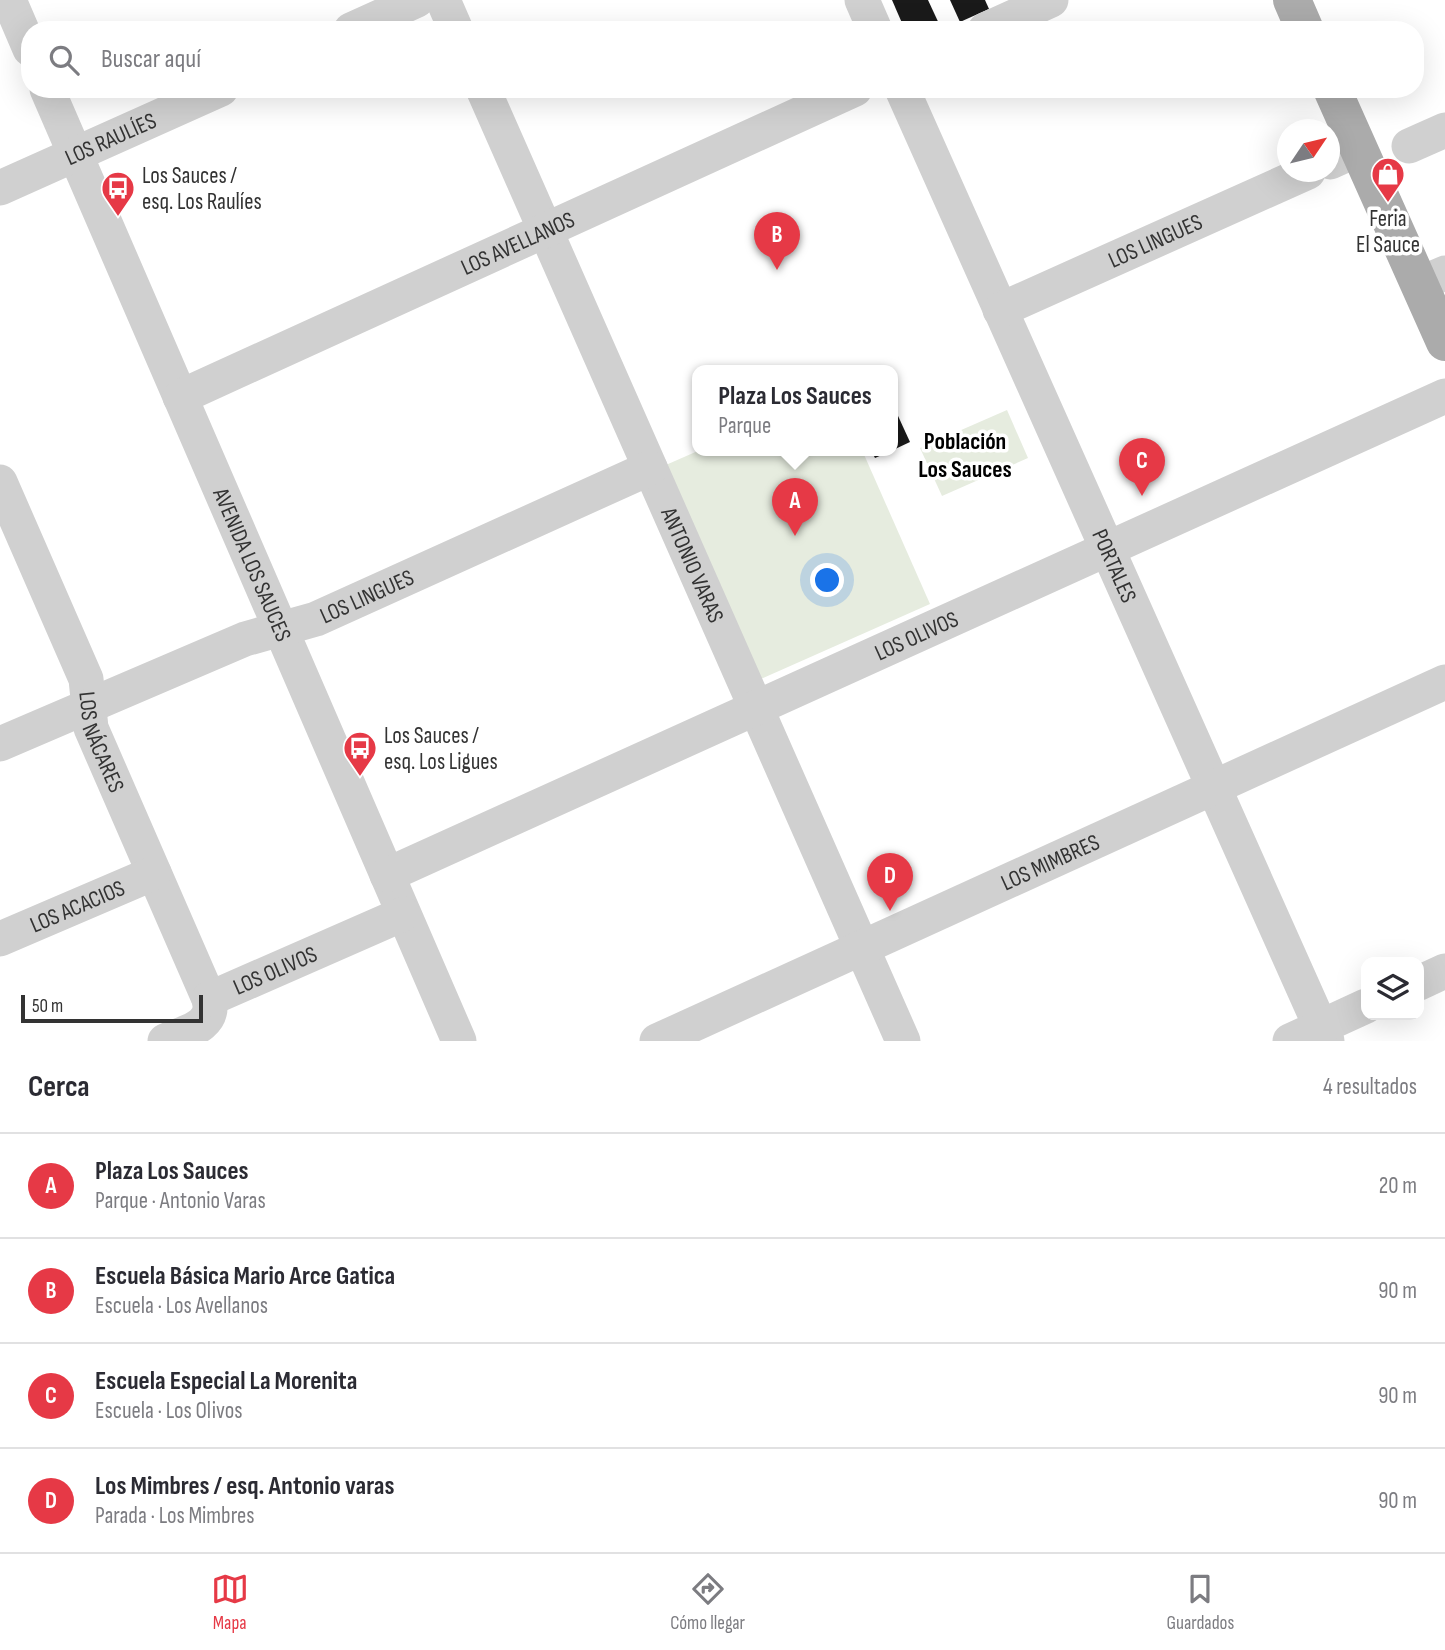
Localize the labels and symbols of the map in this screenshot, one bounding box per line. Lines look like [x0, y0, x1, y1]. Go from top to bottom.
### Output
street label: LOS RAULÍES [61, 107, 161, 172]
north arrow [1277, 119, 1340, 182]
shop icon: Feria El Sauce [1369, 155, 1407, 204]
place label: Los Sauces / esq. Los Raulíes [142, 162, 262, 216]
bus stop icon: Los Sauces / esq. Los Raulíes [99, 169, 137, 218]
place label: Feria El Sauce [1356, 205, 1420, 259]
street label: LOS AVELLANOS [457, 206, 579, 282]
street label: LOS LINGUES [1104, 208, 1207, 275]
pin: B [754, 212, 800, 270]
district label: Población Los Sauces [918, 427, 1012, 484]
pin: C [1119, 438, 1165, 496]
pin: A [772, 478, 818, 536]
street label: AVENIDA LOS SAUCES [206, 483, 297, 646]
street label: ANTONIO VARAS [654, 502, 730, 627]
street label: PORTALES [1085, 525, 1142, 607]
your location [810, 563, 844, 597]
street label: LOS LINGUES [316, 564, 418, 630]
street label: LOS OLIVOS [871, 605, 963, 667]
street label: LOS NÁCARES [72, 690, 130, 797]
place label: Los Sauces / esq. Los Ligues [384, 722, 498, 776]
bus stop icon: Los Sauces / esq. Los Ligues [341, 729, 379, 778]
street label: LOS MIMBRES [997, 828, 1104, 897]
pin: D [867, 853, 913, 911]
street label: LOS ACACIOS [26, 874, 129, 939]
street label: LOS OLIVOS [229, 940, 322, 1002]
scale bar [21, 992, 203, 1024]

